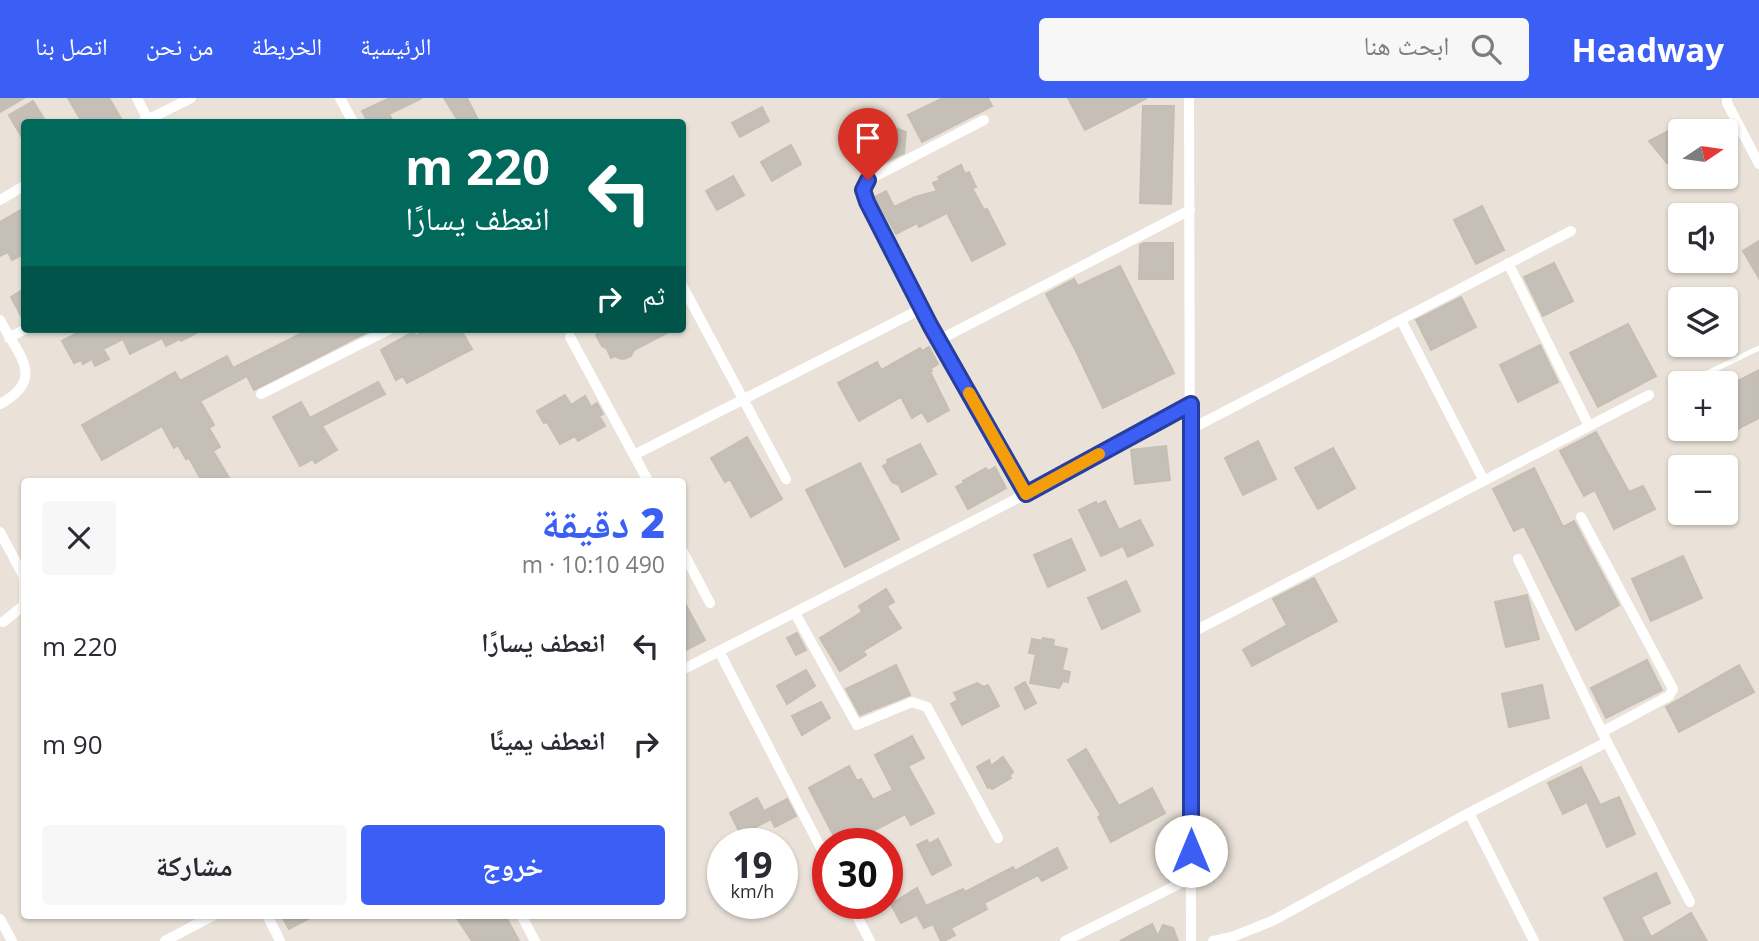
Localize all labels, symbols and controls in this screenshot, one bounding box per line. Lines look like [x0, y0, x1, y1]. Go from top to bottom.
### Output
search box [1039, 18, 1529, 81]
text: ابحث هنا [1363, 27, 1449, 63]
text: Headway [1571, 27, 1724, 72]
text: اتصل بنا [35, 29, 108, 62]
text: من نحن [146, 29, 214, 62]
text: الخريطة [252, 29, 322, 62]
text: الرئيسية [360, 29, 431, 62]
icon: search [1467, 30, 1505, 68]
pin [838, 108, 898, 180]
icon: arrive [849, 119, 887, 157]
north arrow [1668, 119, 1738, 189]
map controls [1668, 119, 1738, 525]
text: 220 m [405, 133, 550, 199]
icon: left [574, 147, 665, 238]
text: انعطف يسارًا [405, 196, 550, 239]
button: sound [1668, 203, 1738, 273]
text: ثم [642, 277, 665, 313]
icon: right [590, 280, 628, 318]
button: layers [1668, 287, 1738, 357]
button: + [1668, 371, 1738, 441]
button: − [1668, 455, 1738, 525]
text: 2 دقيقة [541, 493, 665, 550]
button: close [42, 501, 116, 575]
text: 490 m · 10:10 [522, 548, 665, 580]
text: انعطف يسارًا [481, 624, 606, 660]
icon: left [627, 627, 665, 665]
text: 220 m [42, 628, 117, 664]
text: انعطف يمينًا [489, 722, 606, 758]
icon: right [627, 725, 665, 763]
text: 90 m [42, 726, 103, 762]
position arrow [1154, 814, 1228, 888]
button: مشاركة [42, 825, 347, 905]
button: خروج [361, 825, 665, 905]
speed limit sign: 30 [812, 828, 903, 919]
text: 19 [732, 841, 773, 888]
text: km/h [731, 879, 774, 903]

